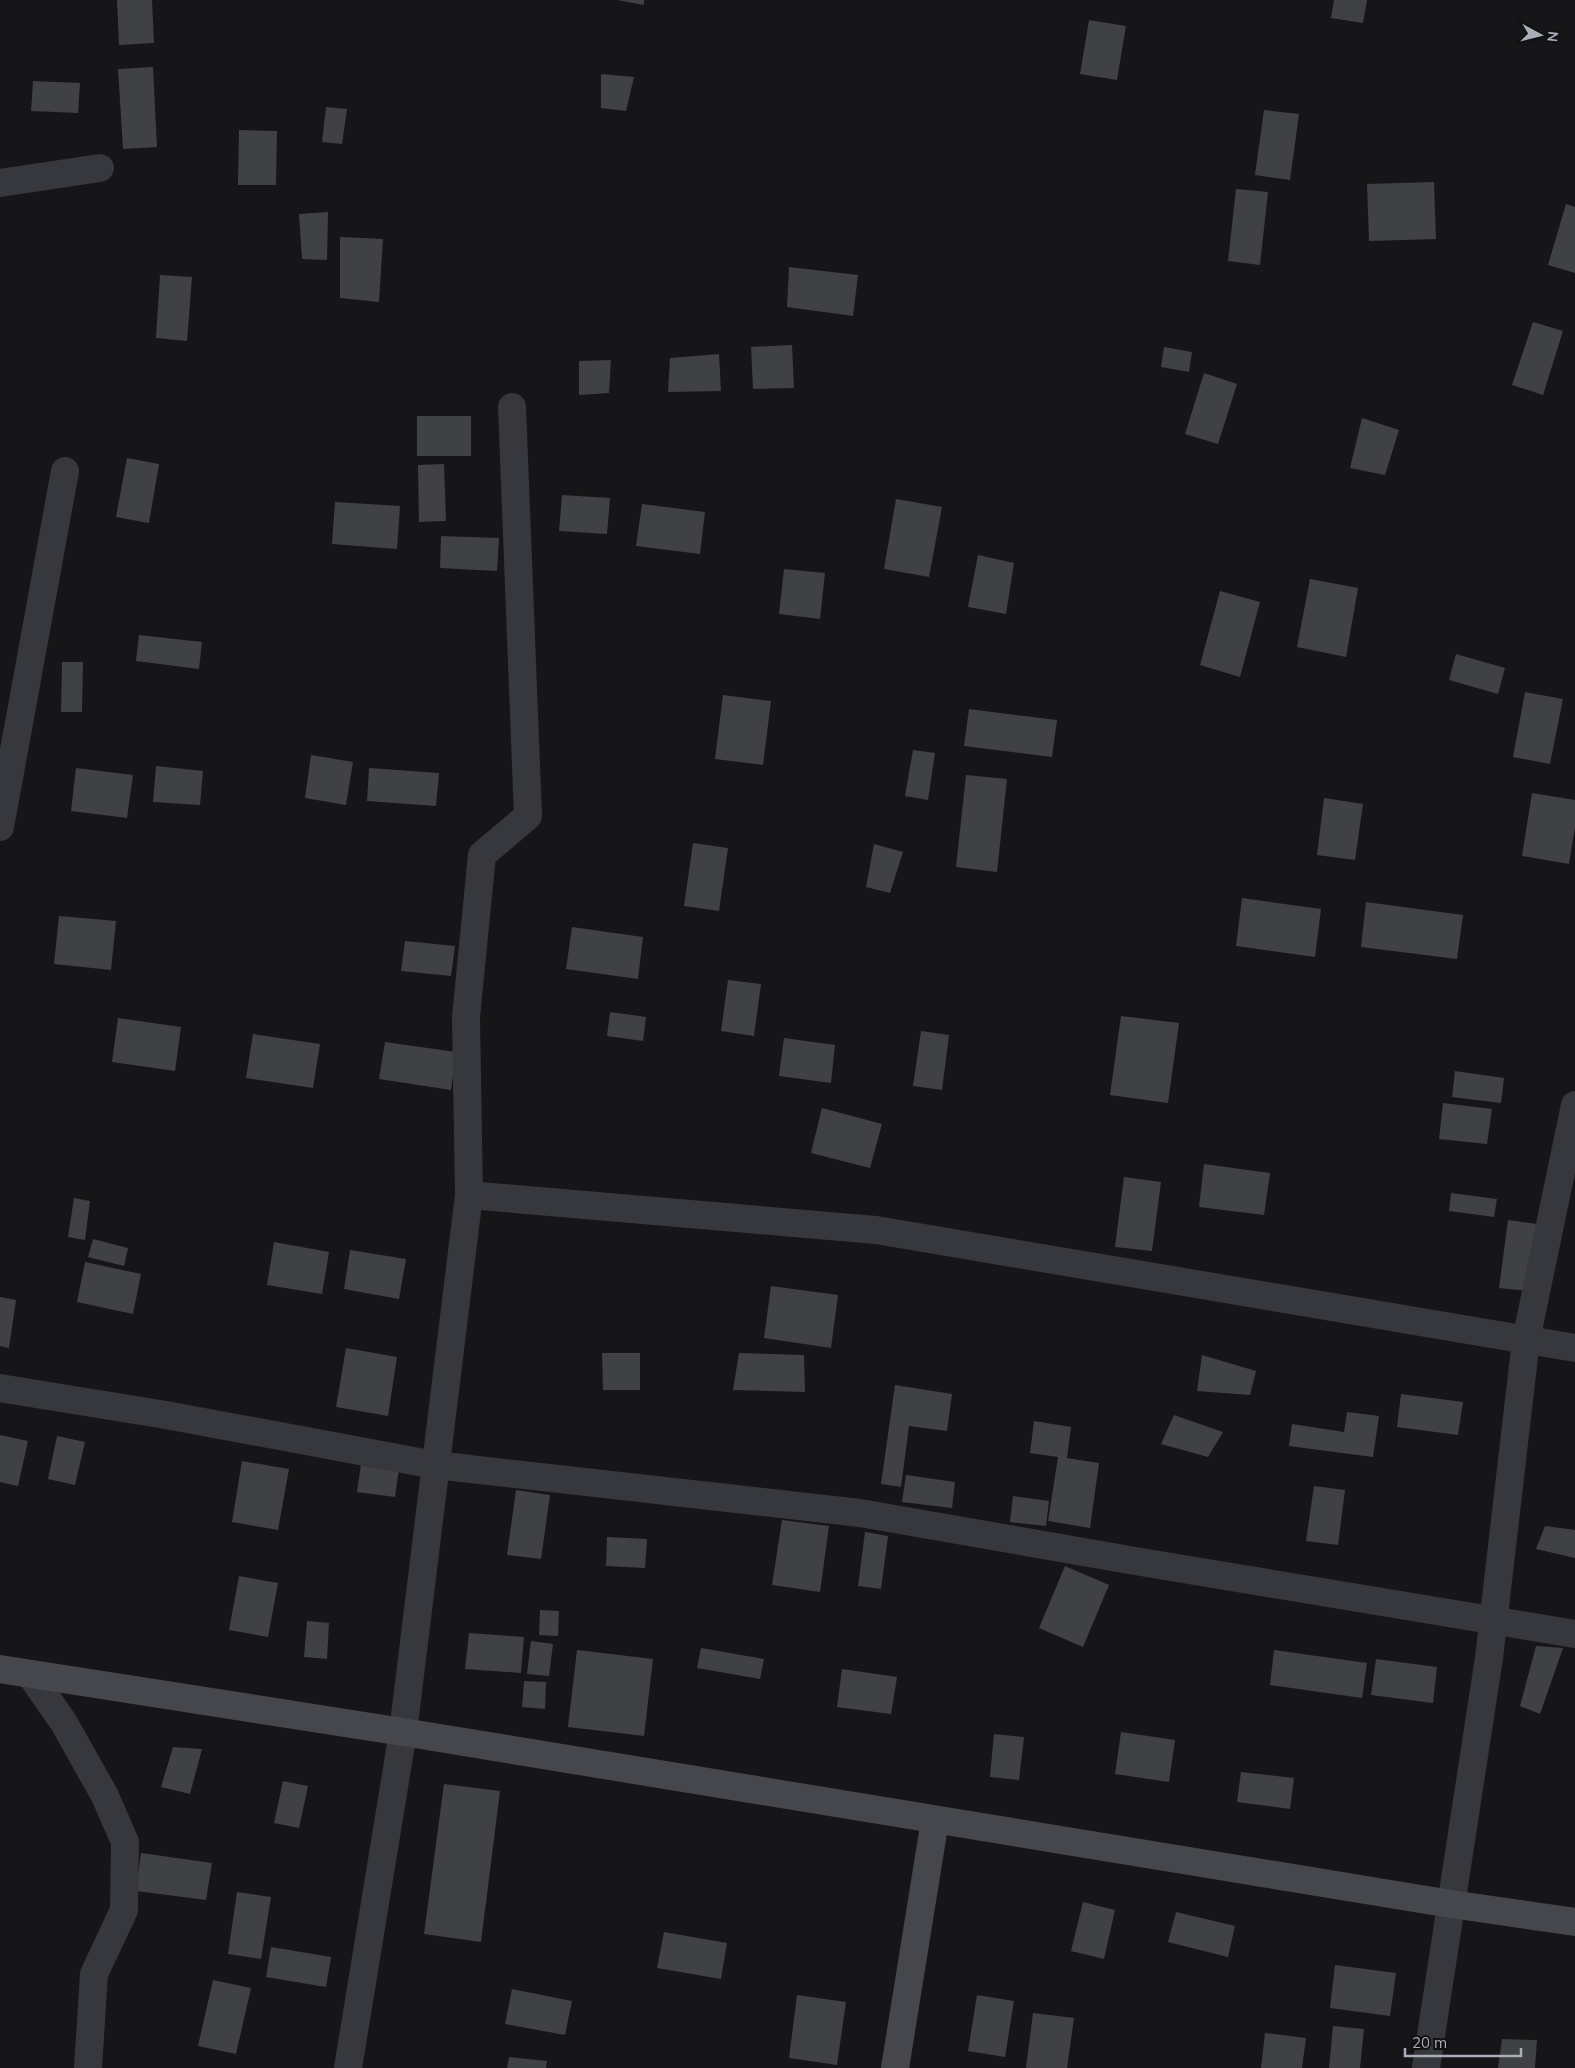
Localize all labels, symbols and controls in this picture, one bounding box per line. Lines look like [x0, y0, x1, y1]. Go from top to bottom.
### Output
north arrow [1515, 10, 1565, 60]
text: N [1543, 30, 1562, 43]
scale bar [1405, 2026, 1521, 2058]
text: 20 m [1412, 2033, 1447, 2052]

